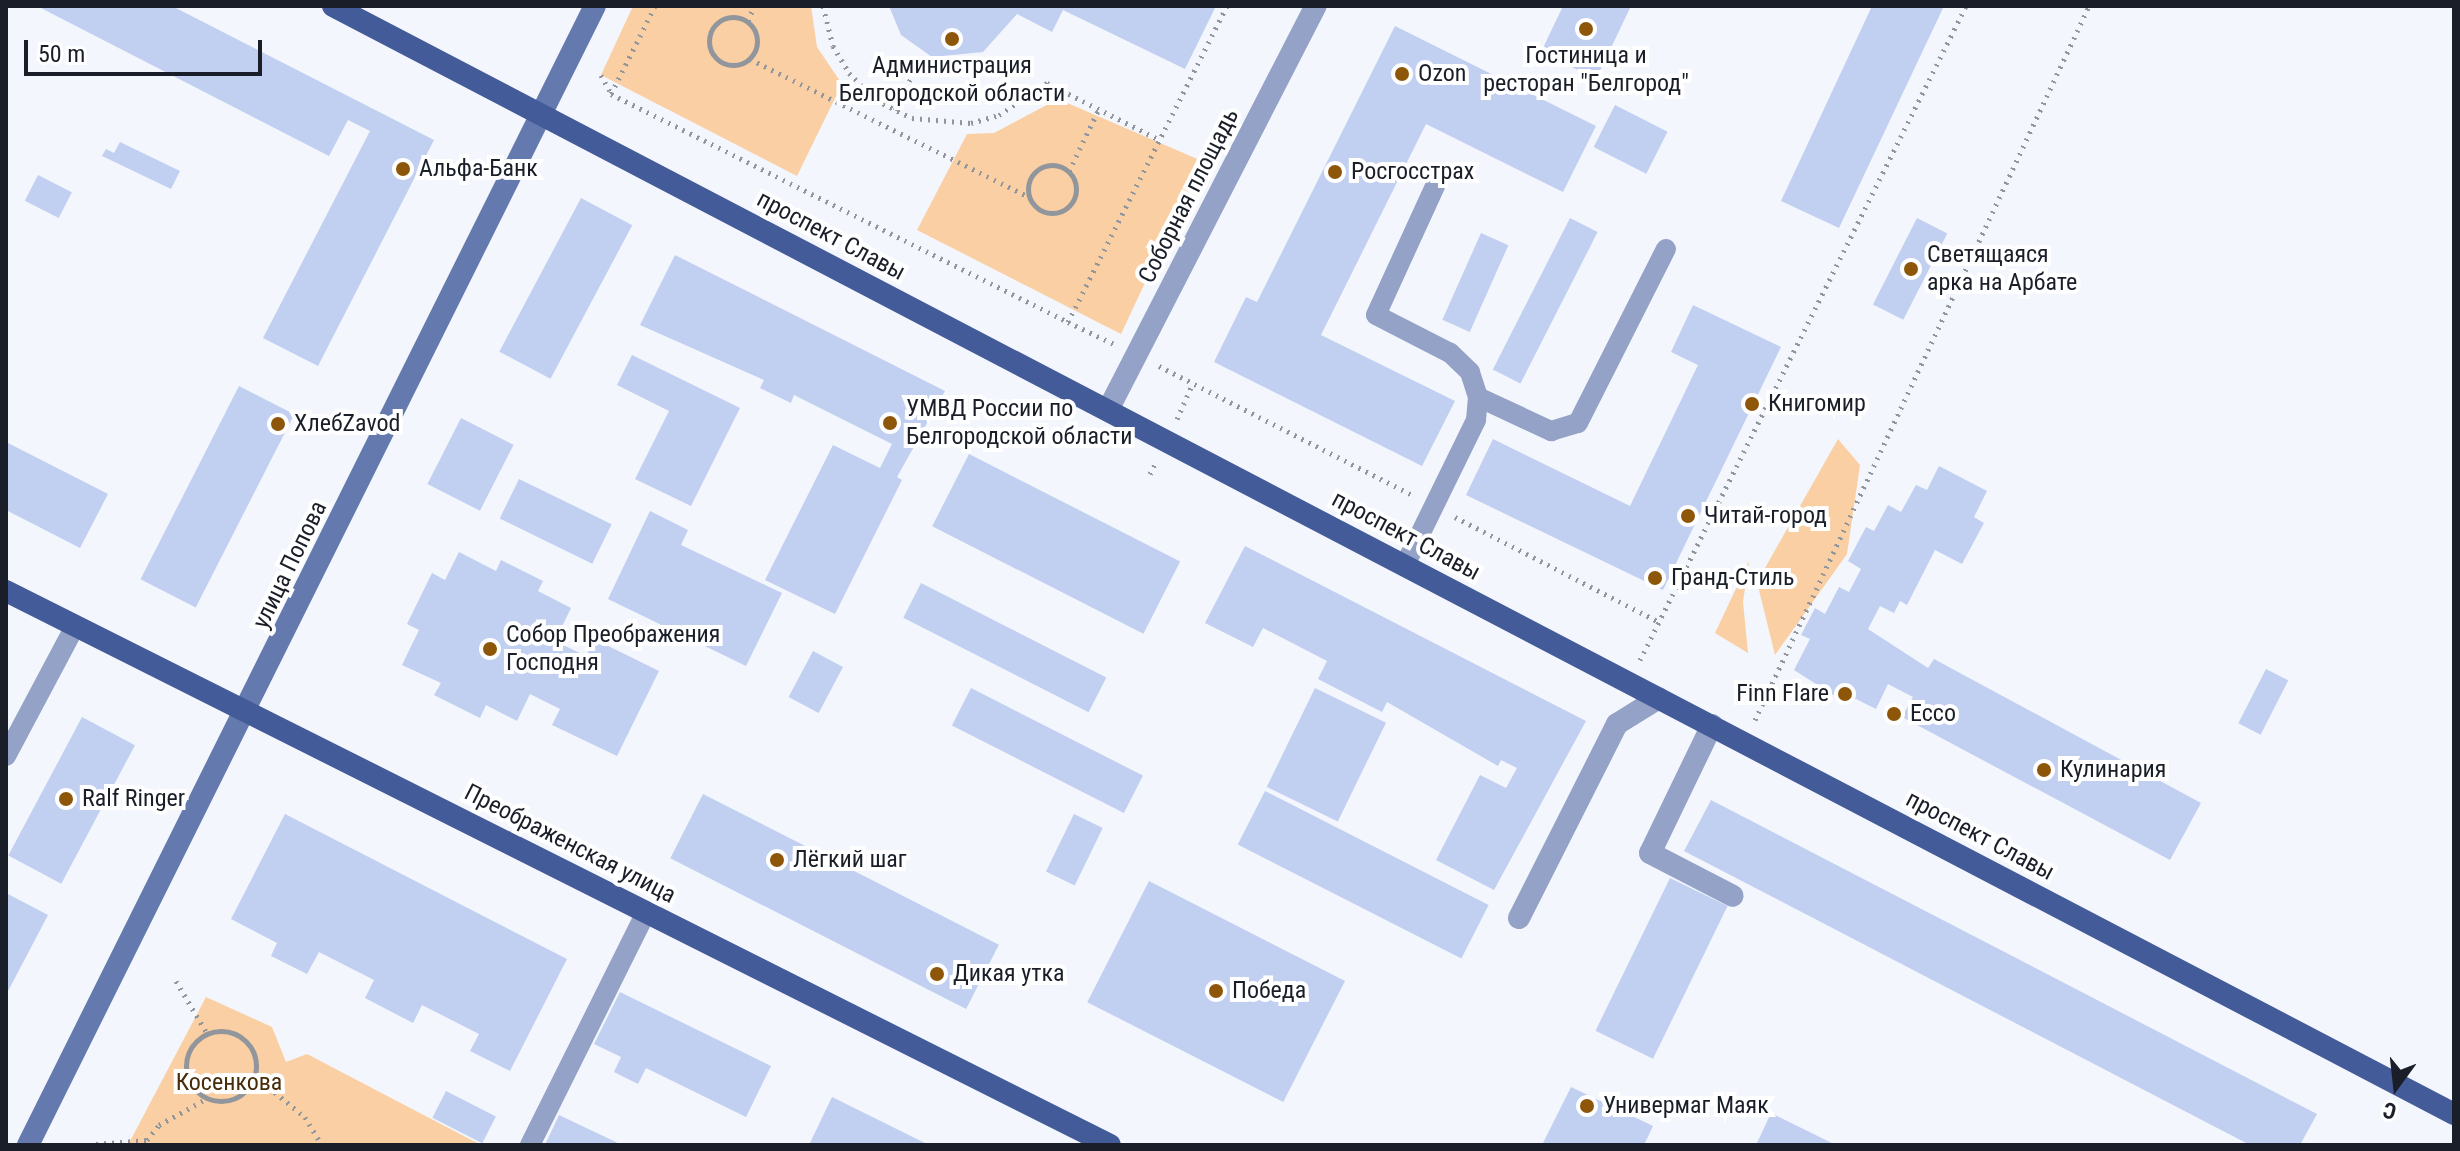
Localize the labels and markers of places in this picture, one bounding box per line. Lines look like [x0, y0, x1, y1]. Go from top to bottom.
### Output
marker: Гостиница и ресторан "Белгород" [1577, 20, 1595, 38]
marker: Администрация Белгородской области [943, 30, 961, 48]
place label: Гостиница и ресторан "Белгород" [1483, 42, 1689, 98]
place label: Администрация Белгородской области [839, 52, 1065, 108]
place label: Ozon [1418, 60, 1466, 88]
marker: Ozon [1393, 65, 1411, 83]
place label: Альфа-Банк [419, 155, 538, 183]
place label: Росгосстрах [1351, 158, 1474, 186]
marker: Альфа-Банк [394, 160, 412, 178]
marker: Росгосстрах [1326, 163, 1344, 181]
place label: Светящаяся арка на Арбате [1927, 241, 2077, 297]
marker: Светящаяся арка на Арбате [1902, 260, 1920, 278]
place label: Книгомир [1768, 390, 1866, 418]
place label: УМВД России по Белгородской области [906, 395, 1132, 451]
marker: Книгомир [1743, 395, 1761, 413]
place label: ХлебZavod [294, 410, 400, 438]
marker: УМВД России по Белгородской области [881, 414, 899, 432]
marker: ХлебZavod [269, 415, 287, 433]
place label: Читай-город [1704, 502, 1827, 530]
marker: Читай-город [1679, 507, 1697, 525]
place label: Гранд-Стиль [1671, 564, 1794, 592]
marker: Гранд-Стиль [1646, 569, 1664, 587]
place label: Собор Преображения Господня [506, 621, 720, 677]
marker: Собор Преображения Господня [481, 640, 499, 658]
place label: Finn Flare [1736, 680, 1829, 708]
marker: Finn Flare [1836, 685, 1854, 703]
place label: Ecco [1910, 700, 1956, 728]
marker: Ecco [1885, 705, 1903, 723]
place label: Кулинария [2060, 756, 2166, 784]
marker: Кулинария [2035, 761, 2053, 779]
place label: Ralf Ringer [82, 785, 185, 813]
marker: Ralf Ringer [57, 790, 75, 808]
place label: Лёгкий шаг [793, 846, 907, 874]
marker: Лёгкий шаг [768, 851, 786, 869]
place label: Дикая утка [953, 960, 1064, 988]
marker: Дикая утка [928, 965, 946, 983]
place label: Победа [1232, 977, 1306, 1005]
marker: Победа [1207, 982, 1225, 1000]
place label: Универмаг Маяк [1603, 1092, 1769, 1120]
marker: Универмаг Маяк [1578, 1097, 1596, 1115]

